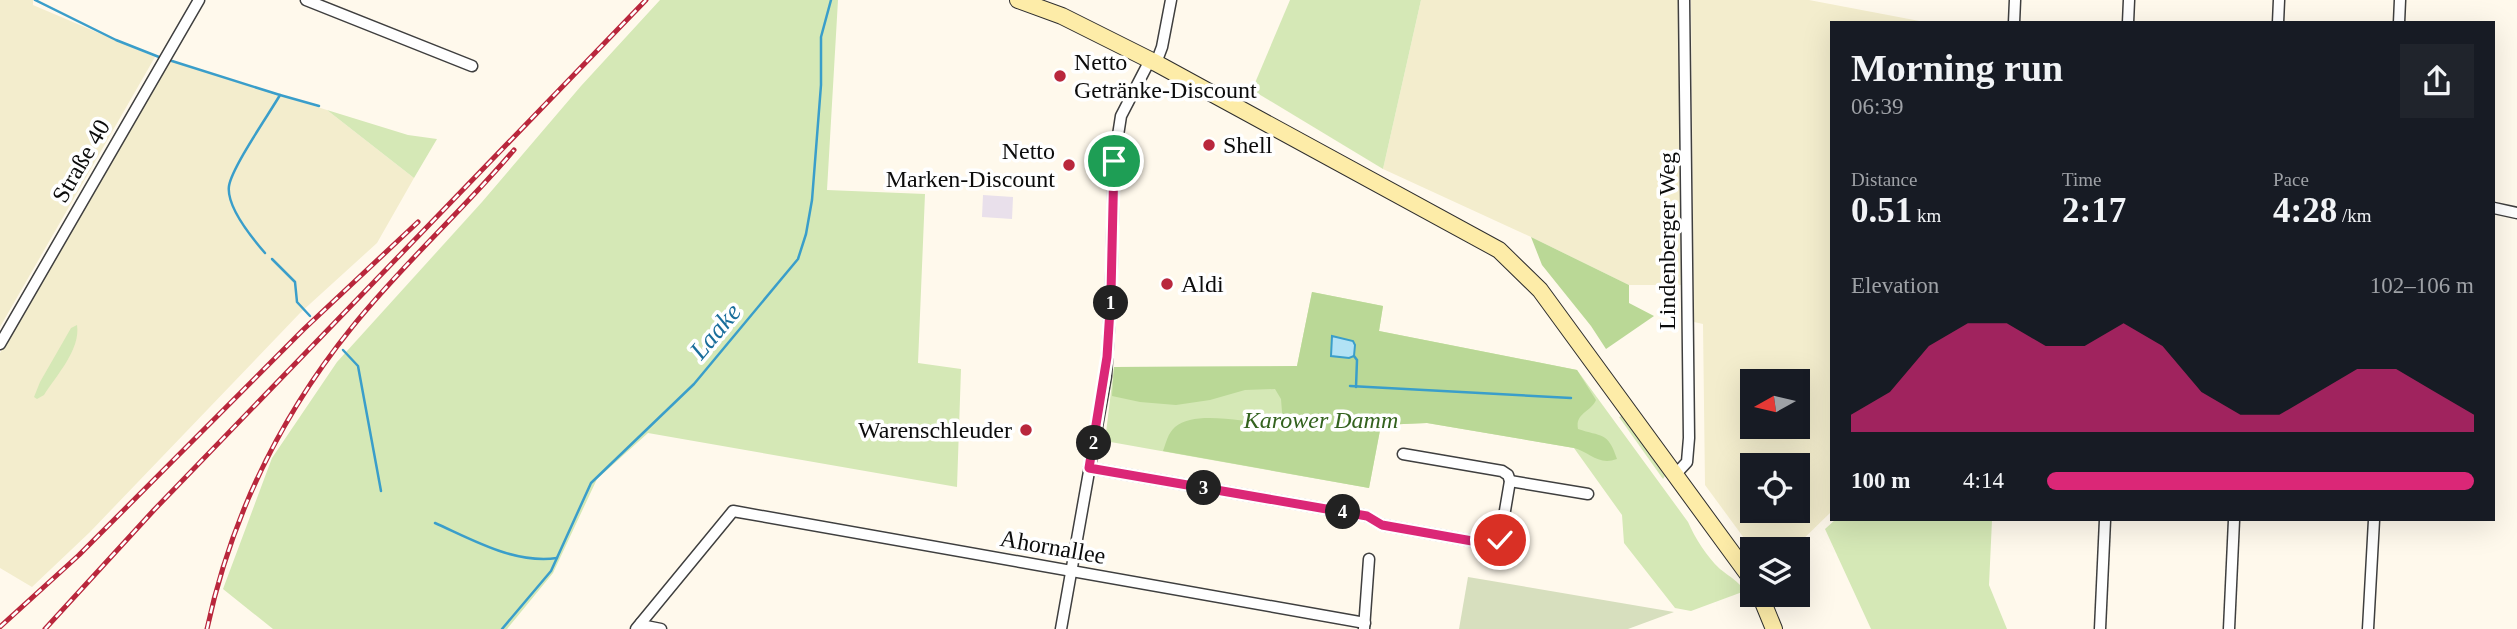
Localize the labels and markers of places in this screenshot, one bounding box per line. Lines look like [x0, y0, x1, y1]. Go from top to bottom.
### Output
place label: Netto Getränke-Discount [1074, 49, 1257, 103]
marker: Netto Getränke-Discount [1052, 68, 1068, 84]
pin [1084, 131, 1144, 191]
place label: Shell [1223, 132, 1273, 158]
marker: Shell [1201, 137, 1217, 153]
place label: Netto Marken-Discount [886, 138, 1055, 192]
marker: Netto Marken-Discount [1061, 157, 1077, 173]
place label: Aldi [1181, 271, 1224, 297]
marker: Aldi [1159, 276, 1175, 292]
pin: 1 [1094, 286, 1128, 320]
place label: Warenschleuder [858, 417, 1012, 443]
marker: Warenschleuder [1018, 422, 1034, 438]
pin: 2 [1076, 426, 1112, 460]
pin: 3 [1186, 470, 1222, 505]
pin: 4 [1326, 494, 1360, 530]
pin [1470, 510, 1530, 570]

